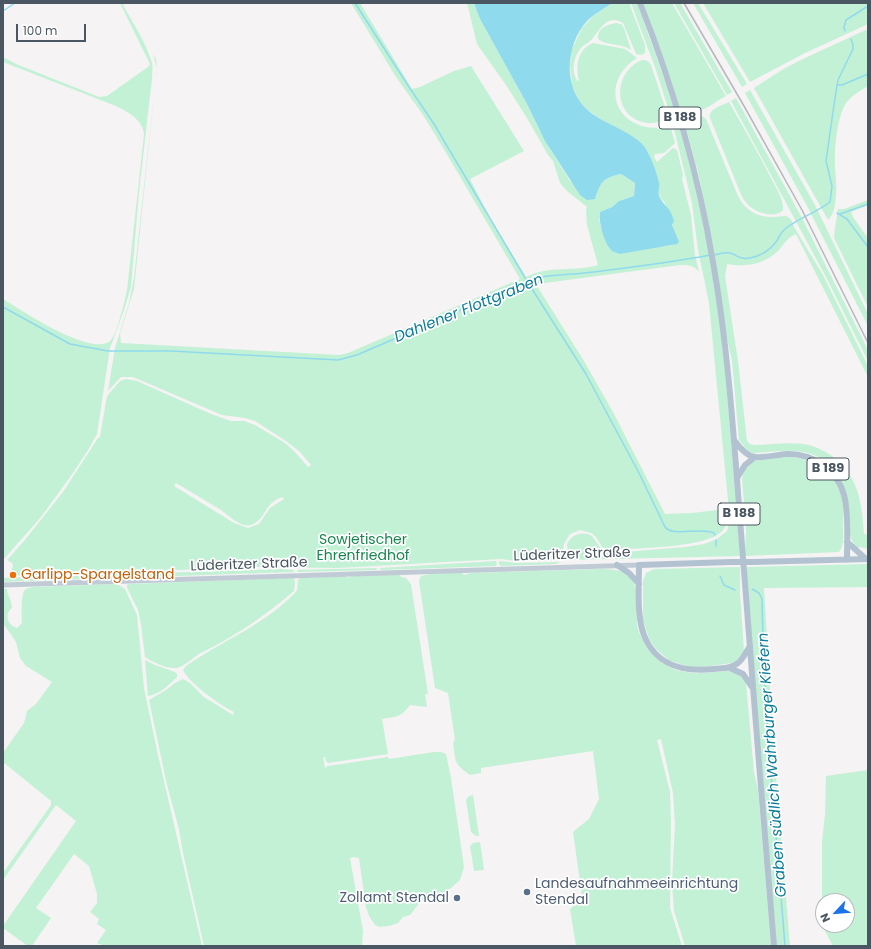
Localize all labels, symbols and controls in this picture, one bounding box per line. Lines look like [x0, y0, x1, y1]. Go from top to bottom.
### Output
scale bar [18, 16, 88, 42]
text: 100 m [23, 22, 57, 39]
road number: B 188 [659, 107, 701, 129]
water label: Dahlener Flottgraben [392, 271, 546, 347]
road number: B 189 [807, 458, 849, 480]
road number: B 188 [718, 503, 760, 525]
park label: Sowjetischer Ehrenfriedhof [317, 532, 409, 564]
street label: Lüderitzer Straße [513, 545, 631, 565]
street label: Lüderitzer Straße [190, 555, 308, 575]
place label: Garlipp-Spargelstand [21, 567, 174, 583]
marker: Garlipp-Spargelstand [8, 570, 18, 580]
water label: Graben südlich Wahrburger Kiefern [755, 632, 791, 898]
place label: Landesaufnahmeeinrichtung Stendal [535, 876, 738, 908]
marker: Landesaufnahmeeinrichtung Stendal [522, 887, 532, 897]
place label: Zollamt Stendal [340, 890, 449, 906]
marker: Zollamt Stendal [452, 893, 462, 903]
north arrow [815, 893, 855, 933]
text: N [816, 911, 834, 925]

